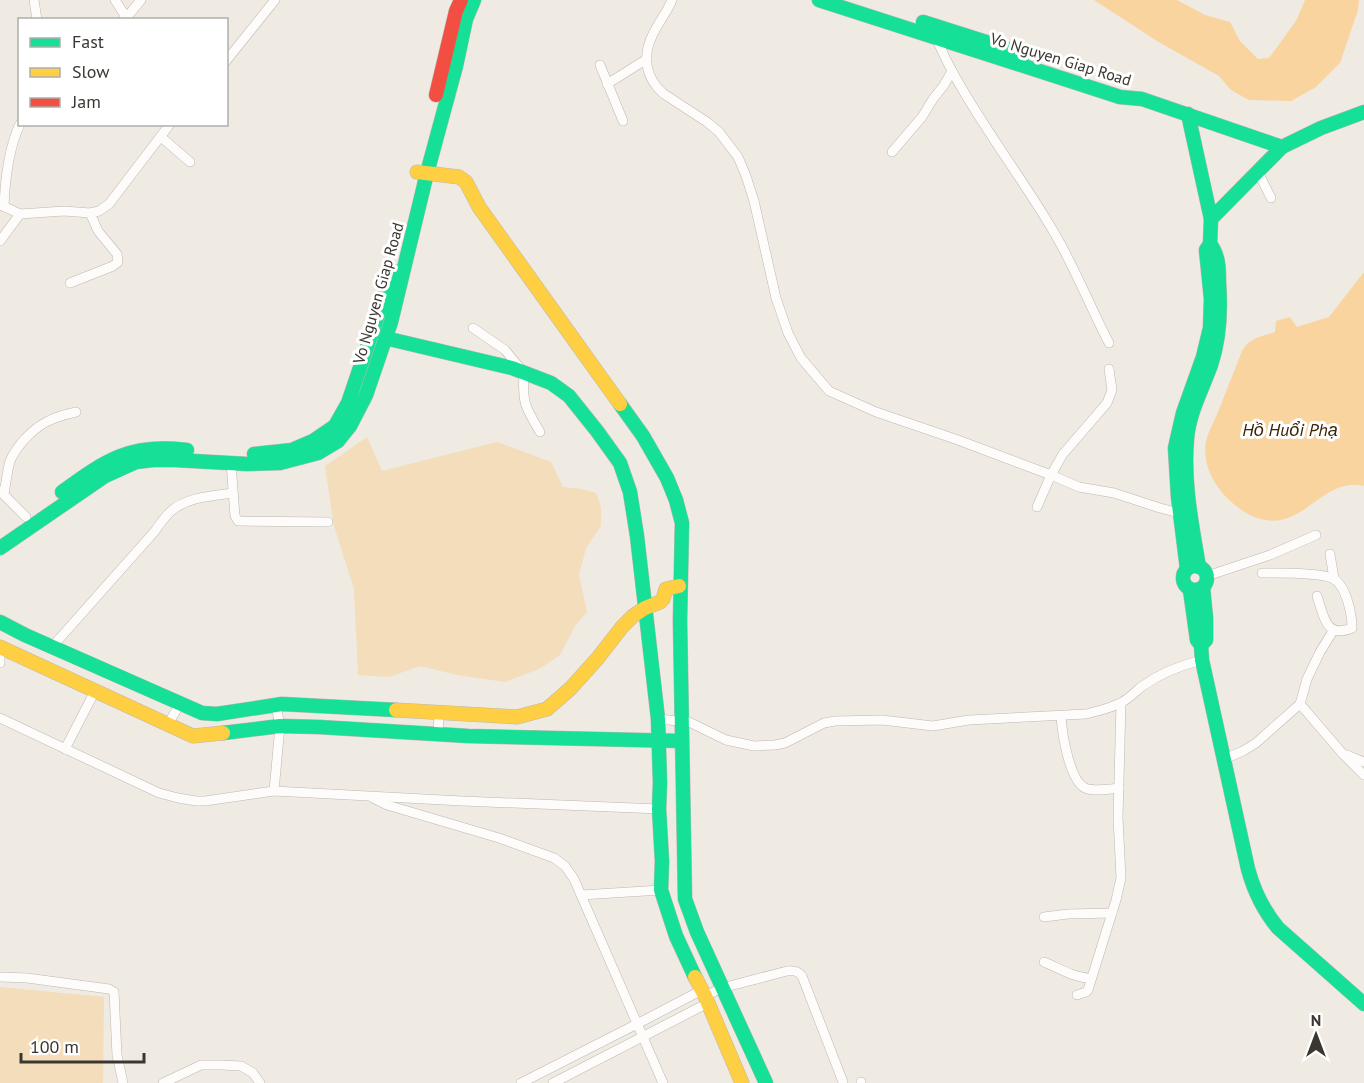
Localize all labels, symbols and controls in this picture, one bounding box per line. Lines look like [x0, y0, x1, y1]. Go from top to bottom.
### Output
legend [18, 18, 228, 126]
street label: Vo Nguyen Giap Road [987, 28, 1134, 90]
text: Fast [72, 30, 104, 53]
text: Slow [72, 60, 110, 83]
text: Jam [71, 90, 101, 113]
street label: Vo Nguyen Giap Road [348, 220, 408, 367]
water label: Hồ Huổi Phạ [1242, 418, 1338, 441]
north arrow [1286, 1005, 1346, 1065]
text: N [1311, 1010, 1321, 1030]
scale bar [21, 1026, 144, 1064]
text: 100 m [30, 1035, 79, 1058]

